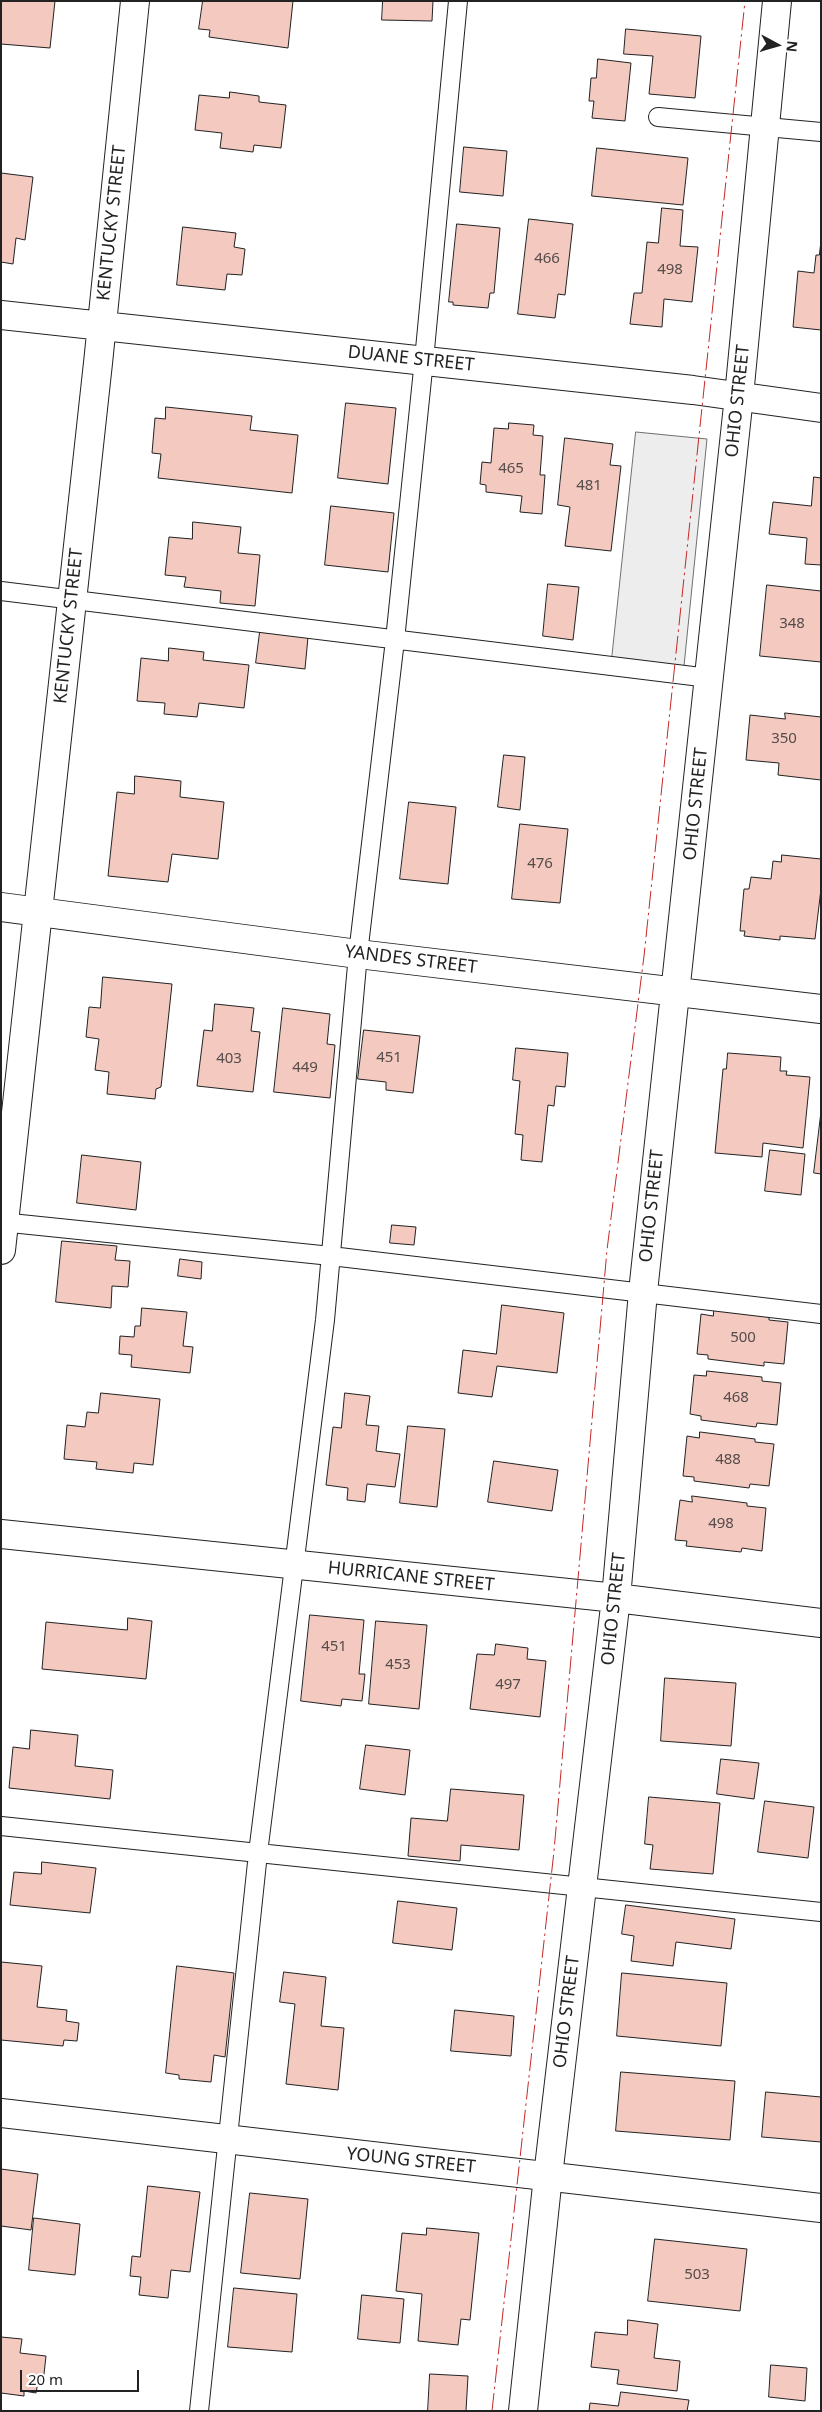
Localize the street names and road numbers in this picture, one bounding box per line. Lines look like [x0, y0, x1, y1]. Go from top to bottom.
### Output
street label: KENTUCKY STREET [93, 144, 131, 302]
street label: DUANE STREET [347, 342, 475, 376]
street label: OHIO STREET [721, 344, 755, 458]
street label: KENTUCKY STREET [50, 547, 88, 705]
street label: OHIO STREET [679, 747, 713, 861]
street label: YANDES STREET [344, 941, 478, 979]
street label: OHIO STREET [635, 1149, 669, 1263]
street label: OHIO STREET [597, 1552, 631, 1666]
street label: HURRICANE STREET [327, 1558, 495, 1596]
street label: OHIO STREET [549, 1954, 585, 2070]
street label: YOUNG STREET [345, 2143, 477, 2179]

